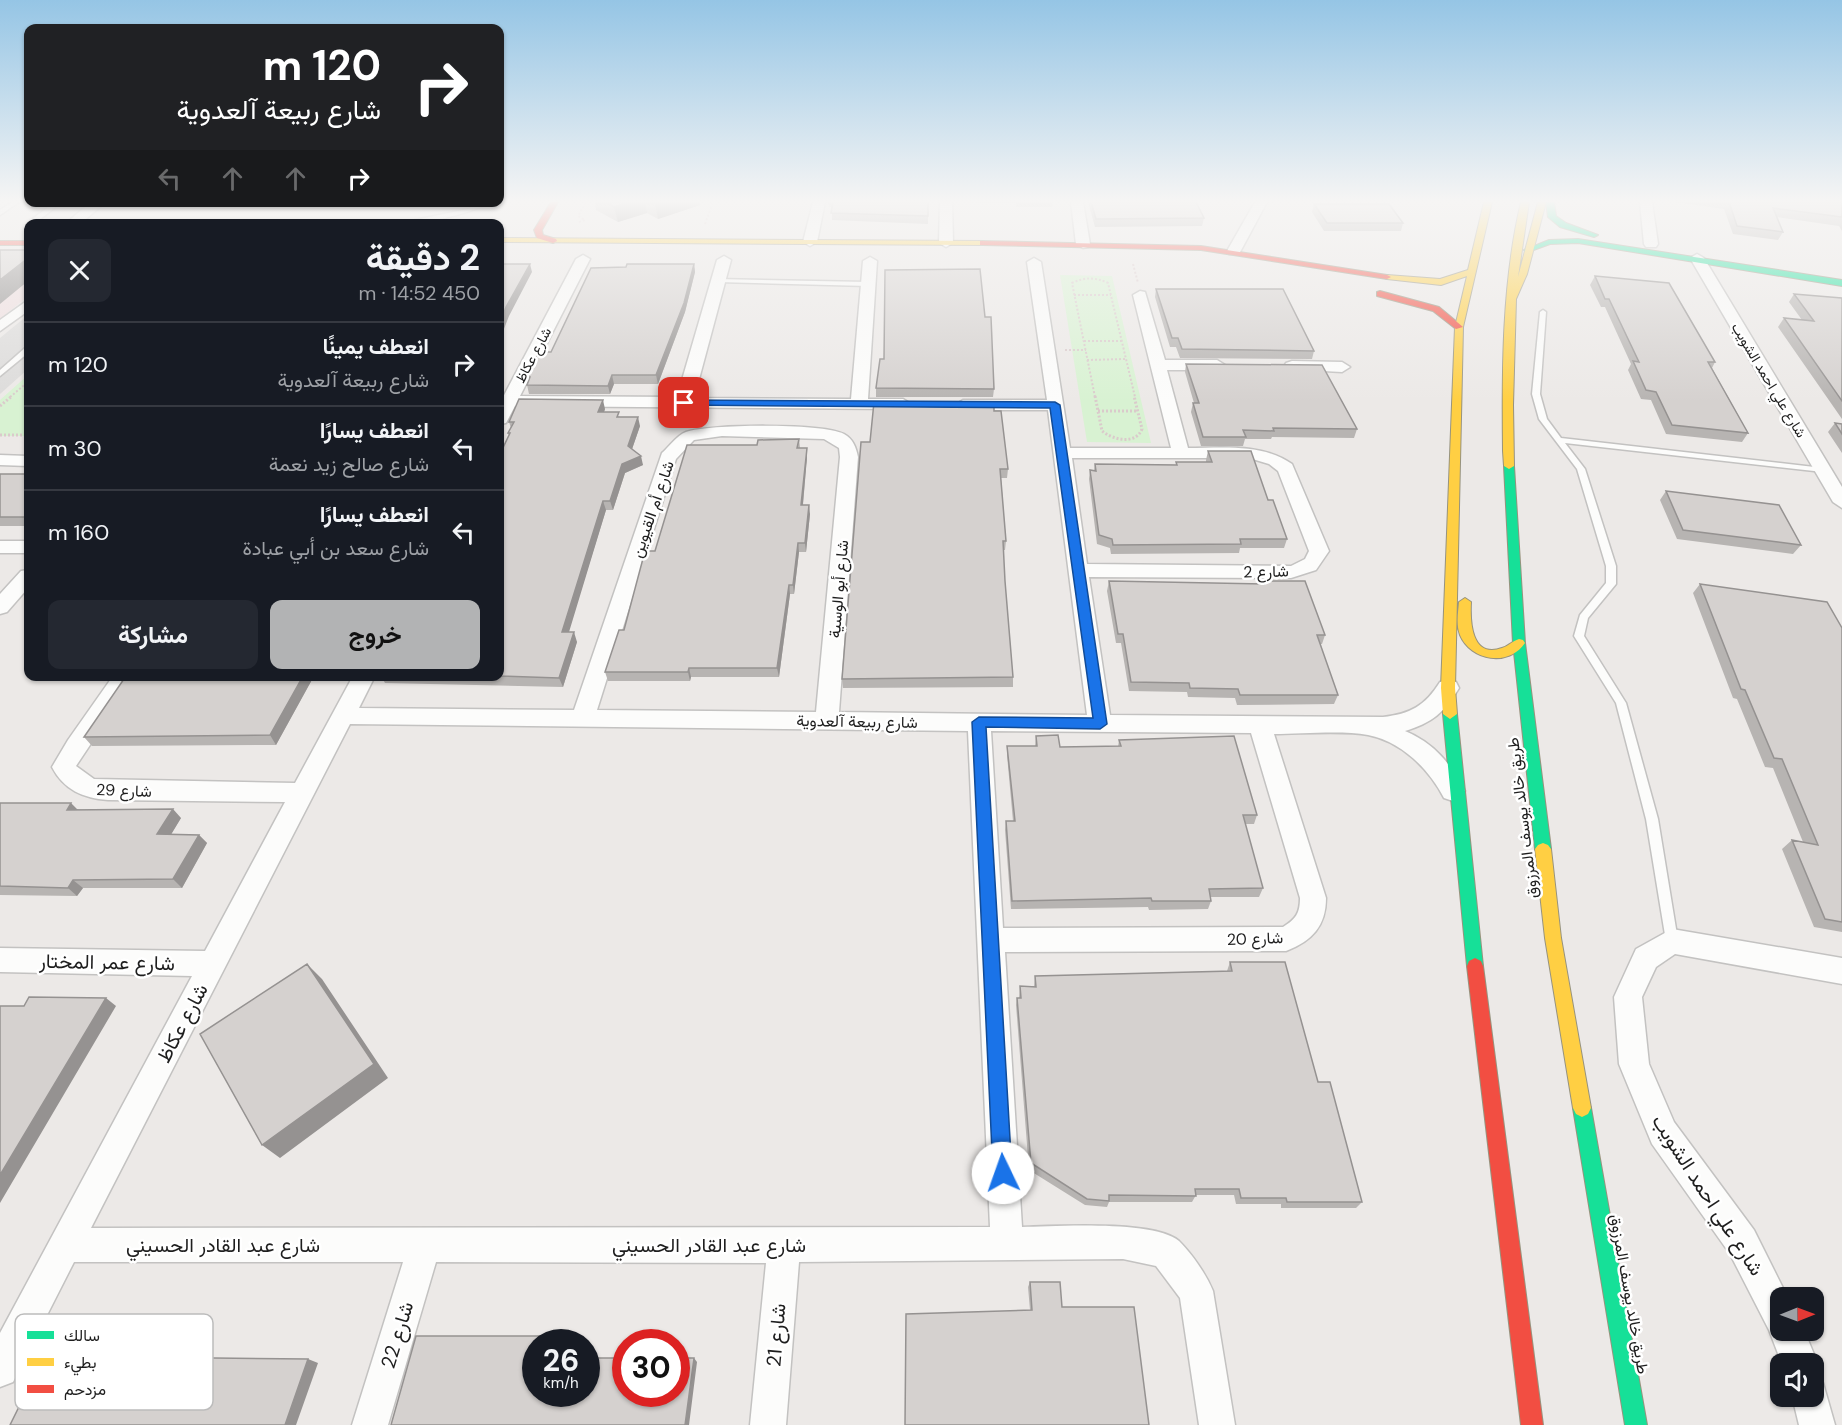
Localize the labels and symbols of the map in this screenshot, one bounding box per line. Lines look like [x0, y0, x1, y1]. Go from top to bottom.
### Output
street label: شارع علي احمد الشويب [1725, 319, 1810, 442]
street label: شارع عكاظ [511, 324, 557, 387]
pin [658, 377, 709, 428]
street label: شارع أم القيوين [626, 458, 680, 561]
street label: شارع أبو الوسية [824, 539, 854, 639]
street label: شارع 2 [1243, 561, 1289, 583]
street label: شارع ربيعة آلعدوية [796, 710, 918, 734]
street label: طريق خالد يوسف المرزوق [1502, 736, 1543, 900]
street label: شارع 29 [96, 779, 152, 803]
street label: شارع 20 [1226, 927, 1284, 951]
street label: شارع عمر المختار [38, 948, 175, 977]
street label: شارع عكاظ [150, 979, 215, 1068]
street label: شارع علي احمد الشويب [1643, 1109, 1770, 1283]
position arrow [971, 1141, 1035, 1205]
street label: طريق خالد يوسف المرزوق [1605, 1212, 1654, 1376]
street label: شارع عبد القادر الحسيني [126, 1232, 320, 1262]
street label: شارع عبد القادر الحسيني [612, 1232, 806, 1262]
north arrow [1770, 1287, 1824, 1341]
street label: شارع 22 [375, 1298, 420, 1372]
street label: شارع 21 [760, 1302, 793, 1368]
legend [15, 1314, 213, 1410]
text: سالك [64, 1325, 100, 1346]
speed limit sign: 30 [612, 1329, 690, 1407]
text: بطيء [64, 1352, 96, 1376]
text: مزدحم [64, 1379, 106, 1400]

